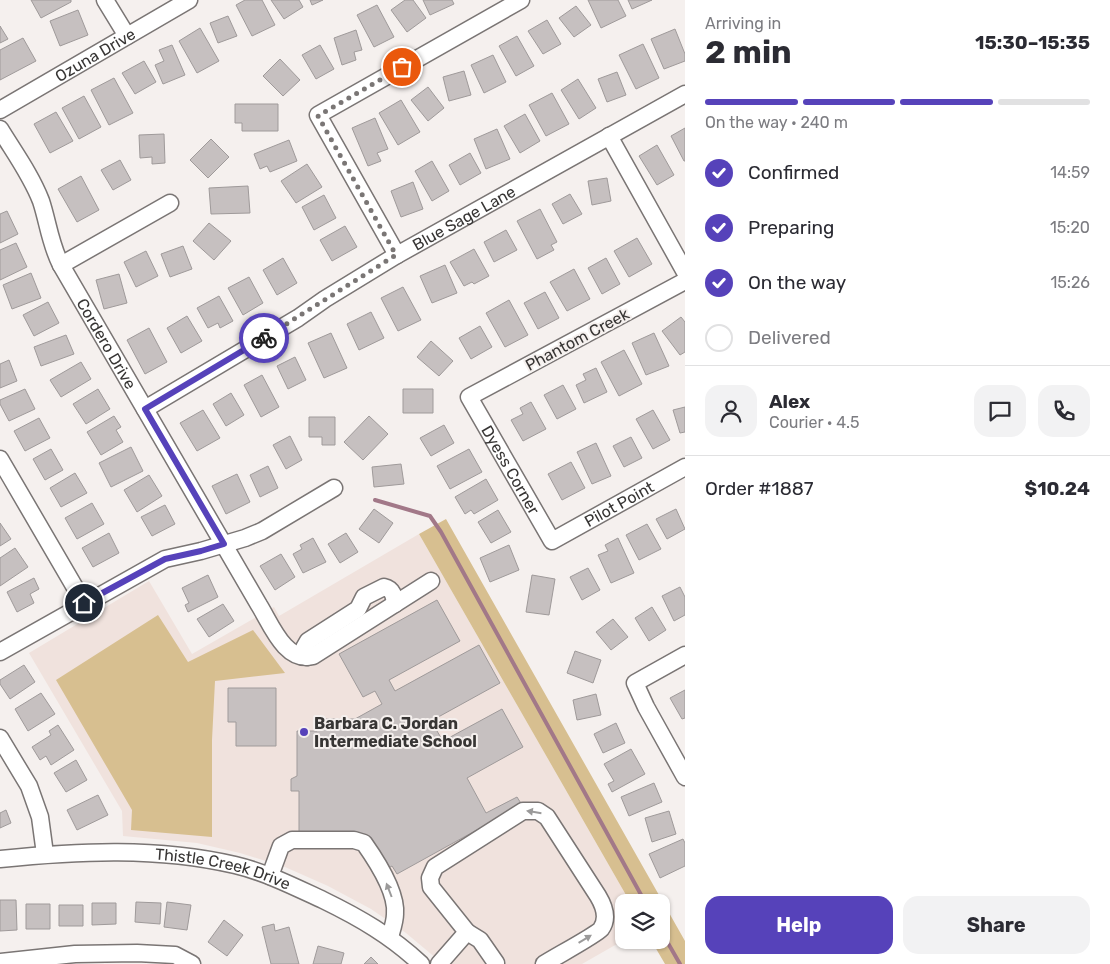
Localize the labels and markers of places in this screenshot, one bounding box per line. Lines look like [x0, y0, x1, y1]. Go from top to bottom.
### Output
pin [381, 46, 423, 88]
pin [63, 582, 105, 624]
place label: Barbara C. Jordan Intermediate School [314, 714, 477, 751]
marker: Barbara C. Jordan Intermediate School [298, 726, 310, 738]

